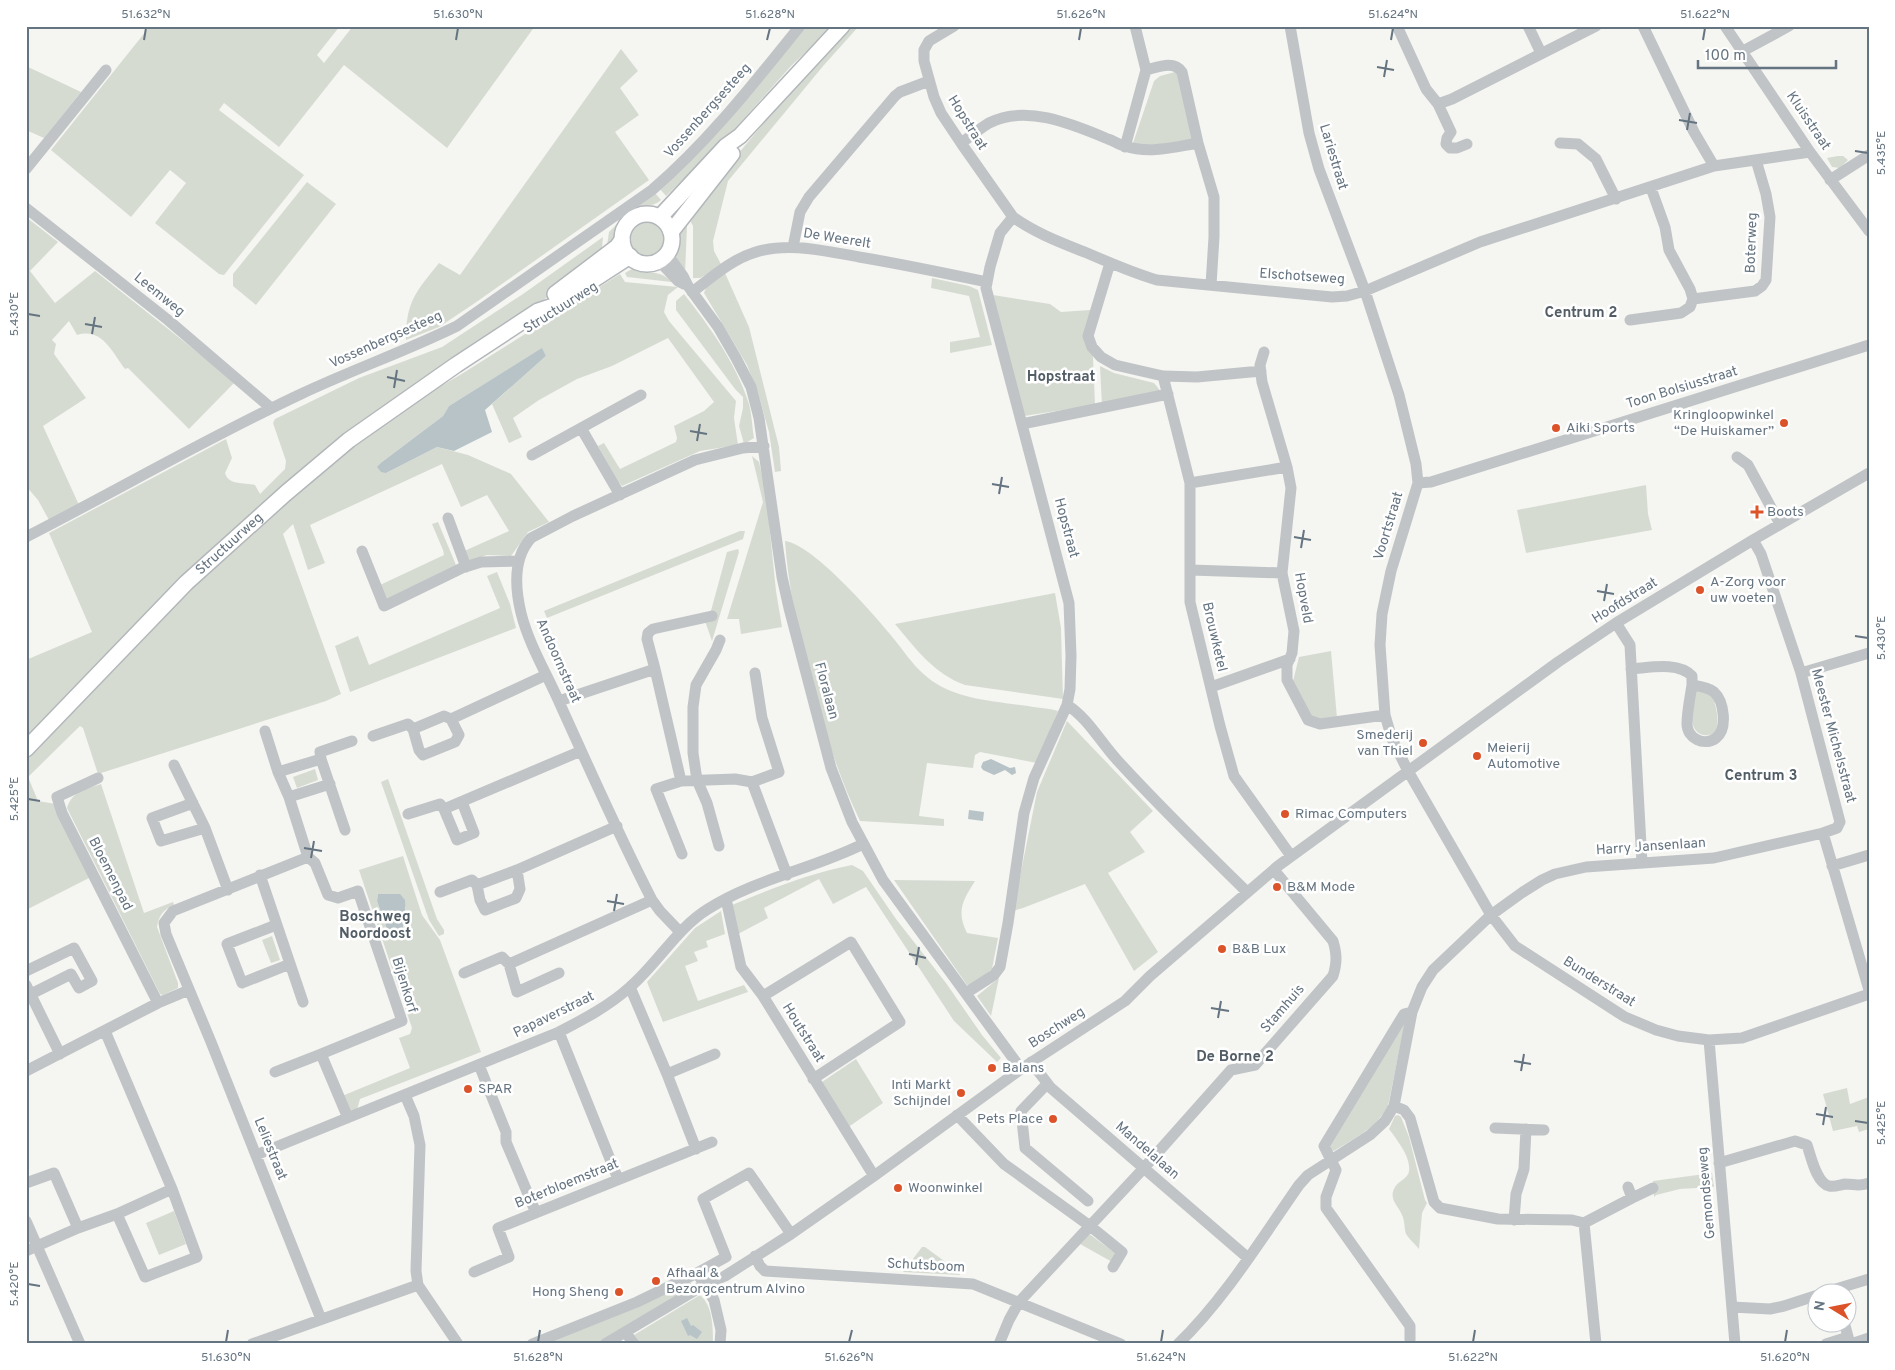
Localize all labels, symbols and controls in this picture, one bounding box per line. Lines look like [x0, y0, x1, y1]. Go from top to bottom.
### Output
text: 51.632°N [121, 7, 171, 23]
text: 51.630°N [433, 7, 483, 23]
text: 51.628°N [745, 7, 795, 23]
text: 51.626°N [1056, 7, 1106, 23]
text: 51.624°N [1368, 7, 1418, 23]
text: 51.622°N [1680, 7, 1730, 23]
scale bar [1698, 38, 1835, 70]
text: 100 m [1705, 47, 1746, 66]
street label: Vossenbergsesteeg [661, 60, 755, 162]
street label: Kluisstraat [1782, 88, 1834, 154]
street label: Hopstraat [943, 92, 991, 154]
street label: Lariestraat [1315, 122, 1351, 192]
text: 5.435°E [1874, 131, 1890, 175]
street label: Boterweg [1742, 212, 1762, 274]
street label: De Weerelt [802, 225, 872, 253]
street label: Elschotseweg [1259, 266, 1345, 288]
street label: Leemweg [130, 269, 188, 321]
street label: Structuurweg [521, 278, 601, 338]
text: 5.430°E [7, 292, 23, 336]
district label: Centrum 2 [1544, 304, 1618, 323]
street label: Vossenbergsesteeg [327, 308, 445, 372]
street label: Toon Bolsiusstraat [1624, 363, 1740, 413]
district label: Hopstraat [1027, 368, 1095, 387]
place label: Kringloopwinkel “De Huiskamer” [1673, 407, 1774, 440]
marker: Kringloopwinkel “De Huiskamer” [1778, 417, 1790, 429]
place label: Aiki Sports [1566, 420, 1635, 437]
marker: Aiki Sports [1550, 422, 1562, 434]
street label: Voortstraat [1371, 490, 1407, 562]
street label: Hopstraat [1050, 496, 1082, 560]
place label: Boots [1767, 504, 1804, 521]
marker: Boots [1751, 506, 1763, 518]
street label: Structuurweg [192, 509, 267, 579]
street label: Hopveld [1290, 571, 1316, 625]
street label: Hoofdstraat [1589, 574, 1661, 628]
place label: A-Zorg voor uw voeten [1710, 574, 1787, 607]
marker: A-Zorg voor uw voeten [1694, 584, 1706, 596]
street label: Brouwketel [1198, 601, 1230, 673]
street label: Andoornstraat [532, 616, 584, 706]
text: 5.430°E [1874, 616, 1890, 660]
street label: Floralaan [810, 661, 842, 721]
street label: Meester Michelsstraat [1807, 667, 1859, 805]
place label: Smederij van Thiel [1356, 727, 1413, 760]
marker: Smederij van Thiel [1417, 737, 1429, 749]
place label: Meierij Automotive [1487, 740, 1560, 773]
marker: Meierij Automotive [1471, 750, 1483, 762]
district label: Centrum 3 [1725, 767, 1797, 786]
text: 5.425°E [7, 777, 23, 821]
place label: Rimac Computers [1295, 806, 1407, 823]
marker: Rimac Computers [1279, 808, 1291, 820]
street label: Bloemenpad [84, 835, 136, 913]
street label: Harry Jansenlaan [1595, 835, 1707, 859]
place label: B&M Mode [1287, 879, 1355, 896]
marker: B&M Mode [1271, 881, 1283, 893]
district label: Boschweg Noordoost [339, 908, 411, 944]
place label: B&B Lux [1232, 941, 1286, 958]
marker: B&B Lux [1216, 943, 1228, 955]
street label: Bunderstraat [1560, 953, 1638, 1011]
street label: Bijenkorf [388, 955, 421, 1015]
street label: Stamhuis [1257, 981, 1309, 1037]
street label: Papaverstraat [511, 988, 597, 1042]
street label: Houtstraat [778, 1000, 828, 1066]
street label: Boschweg [1026, 1004, 1088, 1052]
district label: De Borne 2 [1196, 1048, 1274, 1067]
place label: Balans [1002, 1060, 1044, 1077]
marker: Balans [986, 1062, 998, 1074]
place label: Inti Markt Schijndel [891, 1077, 951, 1110]
place label: SPAR [478, 1081, 512, 1098]
marker: SPAR [462, 1083, 474, 1095]
marker: Inti Markt Schijndel [955, 1087, 967, 1099]
text: 5.425°E [1874, 1101, 1890, 1145]
place label: Pets Place [977, 1111, 1043, 1128]
marker: Pets Place [1047, 1113, 1059, 1125]
street label: Leliestraat [250, 1115, 290, 1183]
street label: Mandelalaan [1111, 1119, 1183, 1183]
street label: Gemondseweg [1695, 1146, 1719, 1240]
street label: Boterbloemstraat [513, 1155, 621, 1213]
place label: Woonwinkel [908, 1180, 983, 1197]
marker: Woonwinkel [892, 1182, 904, 1194]
street label: Schutsboom [886, 1255, 966, 1277]
text: 5.420°E [7, 1262, 23, 1306]
place label: Afhaal & Bezorgcentrum Alvino [666, 1265, 805, 1298]
marker: Afhaal & Bezorgcentrum Alvino [650, 1275, 662, 1287]
north arrow [1808, 1282, 1858, 1332]
place label: Hong Sheng [532, 1284, 609, 1301]
marker: Hong Sheng [613, 1286, 625, 1298]
text: N [1811, 1300, 1830, 1312]
text: 51.630°N [201, 1350, 251, 1366]
text: 51.628°N [513, 1350, 563, 1366]
text: 51.626°N [824, 1350, 874, 1366]
text: 51.624°N [1136, 1350, 1186, 1366]
text: 51.622°N [1448, 1350, 1498, 1366]
text: 51.620°N [1760, 1350, 1810, 1366]

